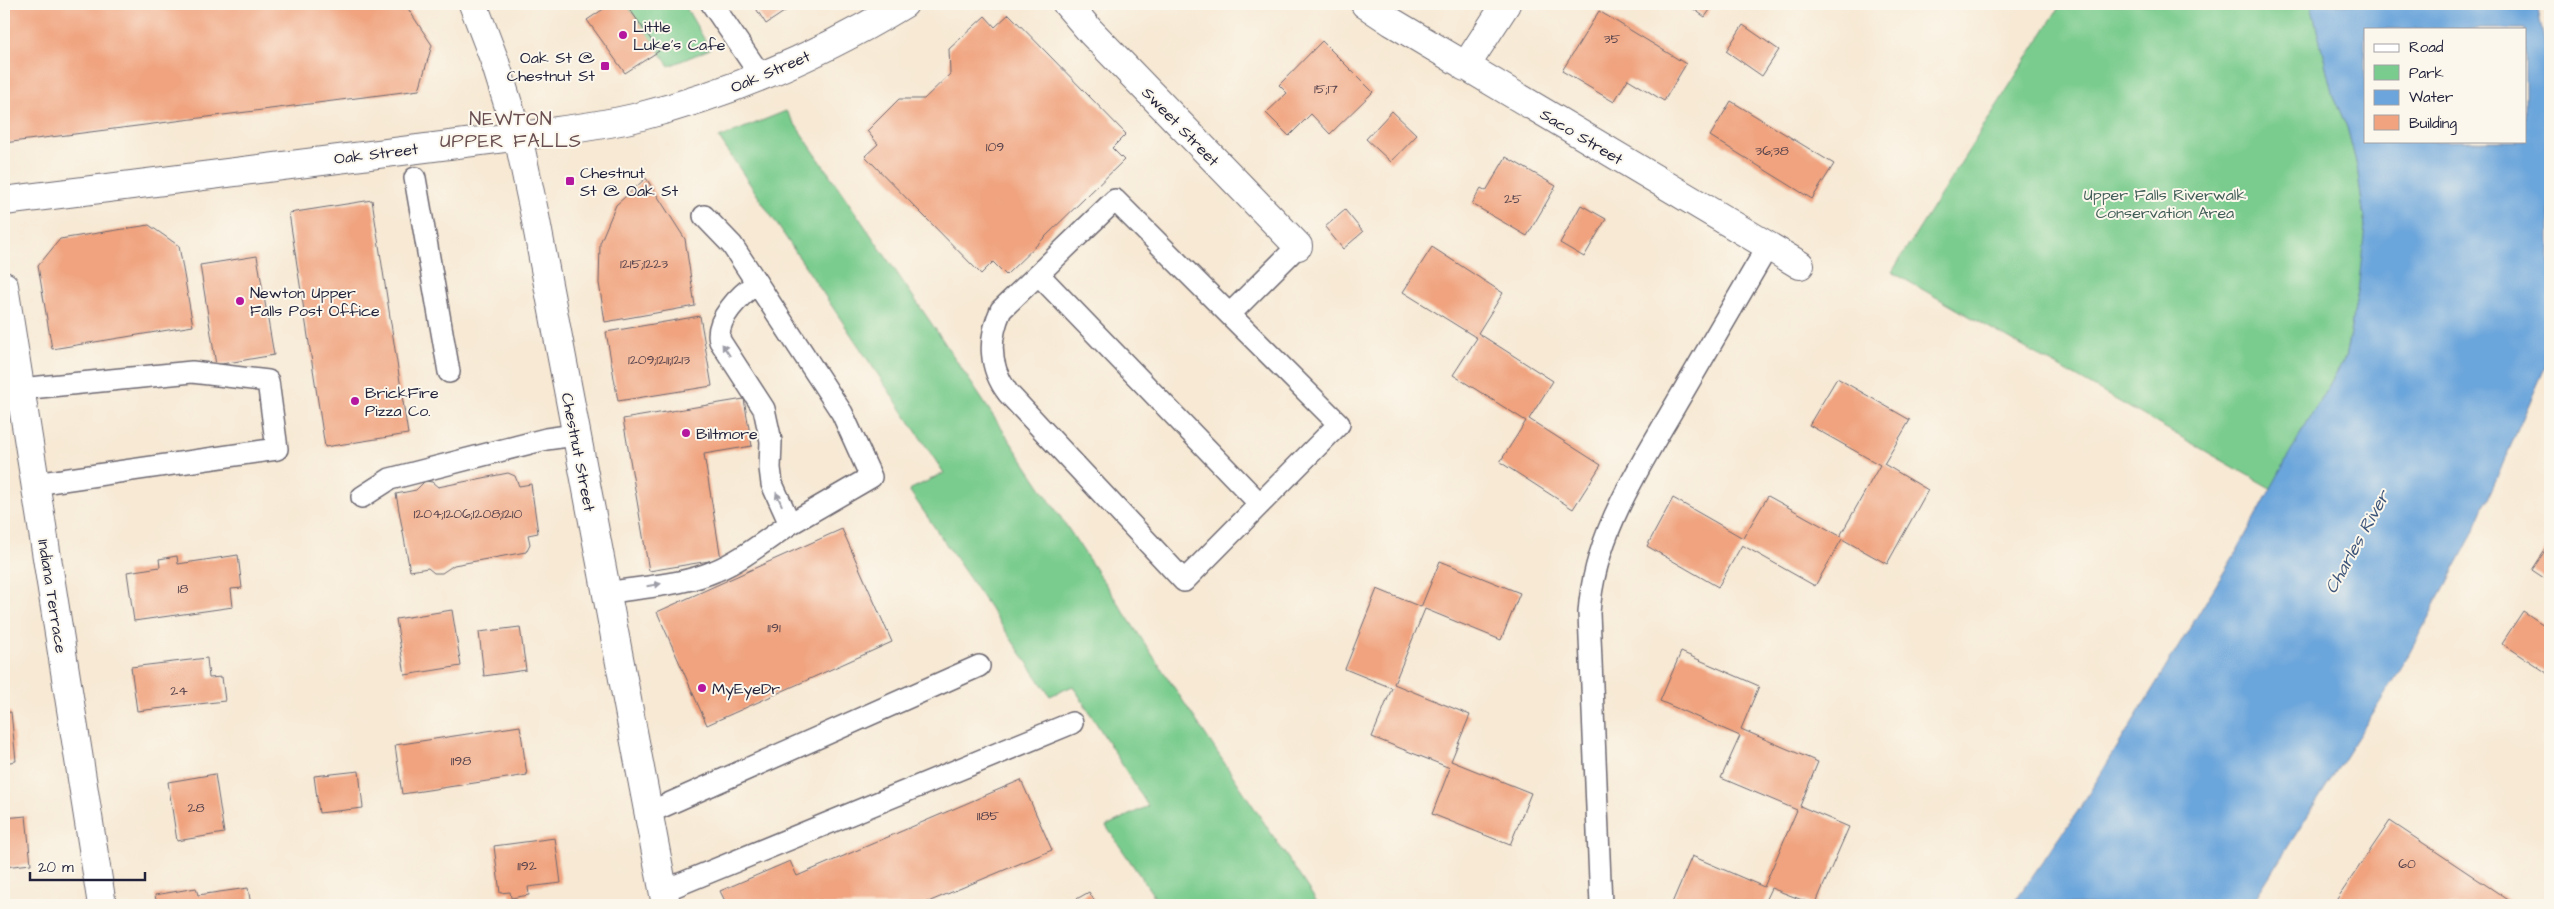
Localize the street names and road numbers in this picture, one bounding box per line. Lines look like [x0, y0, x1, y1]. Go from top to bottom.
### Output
street label: Oak Street [727, 45, 814, 99]
street label: Sweet Street [1137, 82, 1224, 172]
street label: Saco Street [1536, 103, 1628, 171]
street label: Oak Street [333, 138, 420, 170]
street label: Chestnut Street [556, 391, 600, 514]
street label: Indiana Terrace [32, 538, 72, 655]

